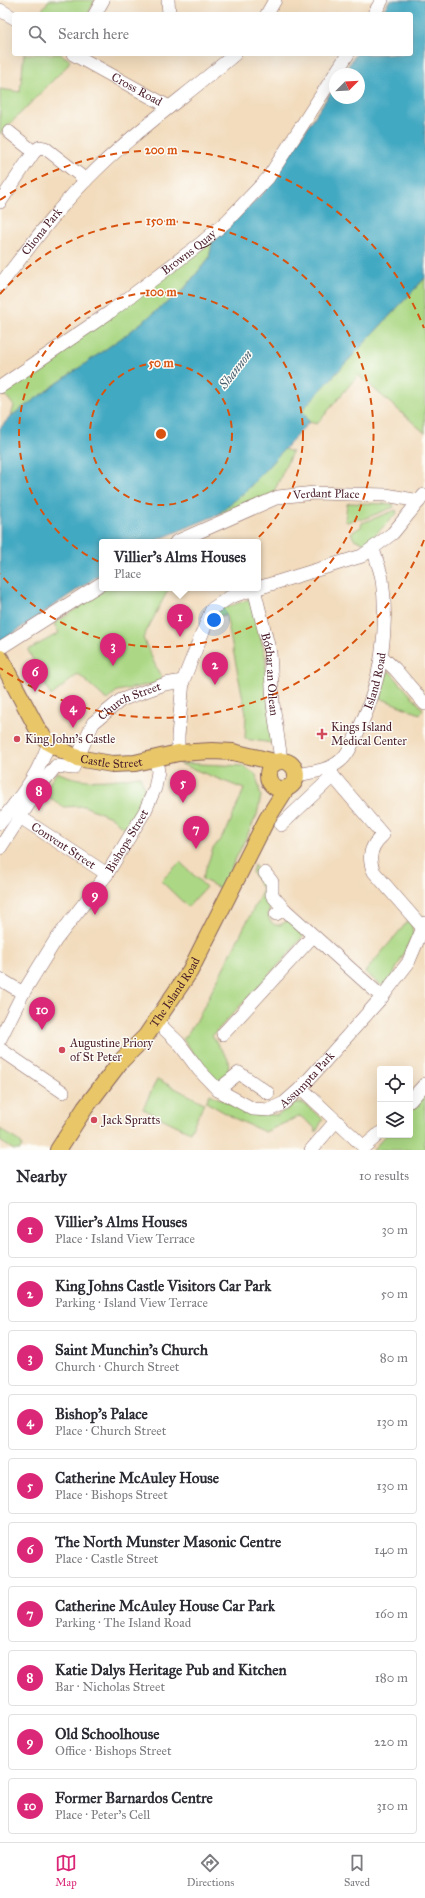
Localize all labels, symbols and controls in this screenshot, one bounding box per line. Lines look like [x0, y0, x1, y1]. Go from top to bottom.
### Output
search box [12, 12, 413, 56]
icon: search [26, 23, 48, 45]
text: Search here [58, 25, 129, 43]
north arrow [329, 68, 365, 104]
street label: Cross Road [109, 70, 165, 109]
text: 200 m [145, 143, 178, 157]
street label: Cliona Park [19, 205, 65, 258]
text: 150 m [146, 214, 177, 228]
street label: Browns Quay [159, 226, 219, 278]
text: 100 m [145, 285, 178, 299]
water label: Shannon [215, 347, 256, 393]
text: 50 m [148, 356, 175, 370]
centre of rings [154, 427, 168, 441]
street label: Verdant Place [291, 486, 360, 502]
popup [99, 539, 261, 591]
text: Villier's Alms Houses [114, 548, 246, 566]
text: Place [114, 566, 141, 582]
pin: 1 [167, 604, 193, 637]
your location [204, 610, 224, 630]
street label: Bóthar an Oilean [258, 631, 282, 717]
pin: 3 [100, 633, 126, 666]
pin: 2 [202, 652, 228, 685]
street label: Island Road [361, 652, 389, 712]
pin: 6 [22, 659, 48, 692]
street label: Church Street [95, 679, 164, 723]
pin: 4 [60, 695, 86, 728]
place label: Kings Island Medical Center [331, 720, 407, 748]
marker: Kings Island Medical Center [316, 728, 328, 740]
place label: King John's Castle [25, 732, 115, 747]
marker: King John's Castle [12, 734, 22, 744]
street label: Castle Street [79, 752, 145, 771]
pin: 5 [170, 770, 196, 803]
pin: 8 [26, 778, 52, 811]
street label: Bishops Street [103, 806, 152, 875]
pin: 7 [183, 816, 209, 849]
street label: Convent Street [29, 819, 99, 872]
pin: 9 [82, 882, 108, 915]
street label: The Island Road [147, 955, 203, 1030]
pin: 10 [29, 997, 55, 1030]
place label: Augustine Priory of St Peter [69, 1036, 154, 1064]
marker: Augustine Priory of St Peter [57, 1045, 67, 1055]
street label: Assumpta Park [276, 1048, 337, 1112]
map controls [377, 1066, 413, 1138]
button: locate [377, 1066, 413, 1102]
button: layers [377, 1102, 413, 1138]
place label: Jack Spratts [100, 1113, 160, 1128]
marker: Jack Spratts [89, 1115, 99, 1125]
text: Nearby [16, 1166, 67, 1187]
text: 10 results [359, 1168, 409, 1184]
text: Villier's Alms Houses [55, 1213, 187, 1231]
text: 1 [27, 1222, 33, 1238]
text: 30 m [382, 1222, 408, 1238]
text: Place · Island View Terrace [55, 1231, 195, 1247]
text: King Johns Castle Visitors Car Park [55, 1277, 271, 1295]
text: 2 [27, 1286, 33, 1302]
text: 50 m [381, 1286, 408, 1302]
text: Parking · Island View Terrace [55, 1295, 208, 1311]
text: Saint Munchin's Church [55, 1341, 208, 1359]
text: 3 [27, 1350, 33, 1366]
text: 80 m [380, 1350, 408, 1366]
text: Church · Church Street [55, 1359, 179, 1375]
text: Bishop's Palace [55, 1405, 148, 1423]
text: 4 [26, 1414, 34, 1430]
text: 130 m [376, 1414, 408, 1430]
text: Place · Church Street [55, 1423, 166, 1439]
text: Catherine McAuley House [55, 1469, 219, 1487]
text: 5 [27, 1478, 33, 1494]
text: 130 m [376, 1478, 408, 1494]
text: Place · Bishops Street [55, 1487, 168, 1503]
text: The North Munster Masonic Centre [55, 1533, 281, 1551]
text: 6 [27, 1542, 33, 1558]
text: 140 m [374, 1542, 408, 1558]
text: Place · Castle Street [55, 1551, 158, 1567]
text: Catherine McAuley House Car Park [55, 1597, 275, 1615]
text: 7 [27, 1606, 33, 1622]
text: 160 m [375, 1606, 408, 1622]
text: Parking · The Island Road [55, 1615, 191, 1631]
text: Katie Dalys Heritage Pub and Kitchen [55, 1661, 287, 1679]
text: 8 [27, 1670, 33, 1686]
text: 180 m [375, 1670, 408, 1686]
text: Bar · Nicholas Street [55, 1679, 165, 1695]
text: Old Schoolhouse [55, 1725, 159, 1743]
text: 9 [27, 1734, 33, 1750]
text: 220 m [374, 1734, 408, 1750]
text: Office · Bishops Street [55, 1743, 172, 1759]
text: Former Barnardos Centre [55, 1789, 213, 1807]
text: 10 [24, 1798, 36, 1814]
text: 310 m [376, 1798, 408, 1814]
text: Place · Peter's Cell [55, 1807, 150, 1823]
tab: Map [55, 1852, 77, 1889]
tab: Directions [187, 1852, 234, 1889]
tab: Saved [344, 1852, 370, 1889]

